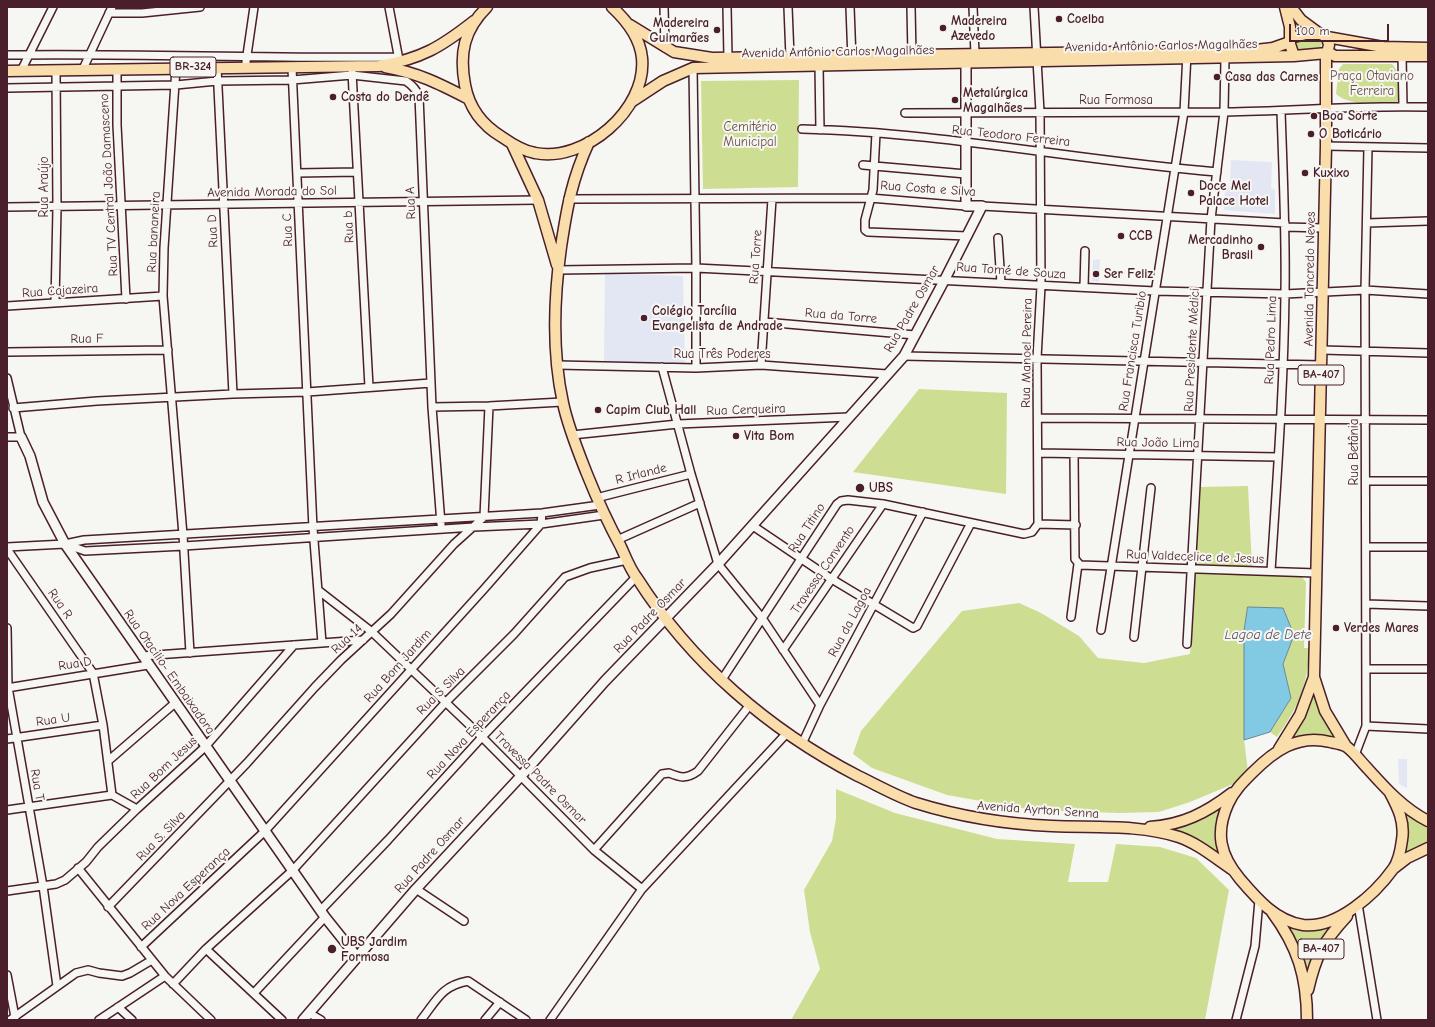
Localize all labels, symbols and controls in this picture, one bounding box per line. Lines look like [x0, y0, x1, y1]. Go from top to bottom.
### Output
place label: Coelba [1067, 11, 1104, 27]
place label: Madereira Azevedo [951, 13, 1007, 44]
marker: Coelba [1054, 14, 1064, 24]
place label: Madereira Guimarães [650, 15, 709, 46]
scale bar [1291, 16, 1391, 42]
marker: Madereira Azevedo [938, 23, 948, 33]
text: 100 m [1296, 24, 1329, 38]
marker: Madereira Guimarães [712, 25, 722, 35]
street label: Avenida Antônio Carlos Magalhães [1065, 37, 1257, 55]
street label: Avenida Antônio Carlos Magalhães [742, 43, 934, 61]
road number: BR-324 [170, 57, 216, 77]
park label: Praça Otaviano Ferreira [1330, 68, 1414, 99]
place label: Casa das Carnes [1225, 69, 1318, 85]
marker: Casa das Carnes [1212, 72, 1222, 82]
place label: Metalúrgica Magalhães [963, 85, 1028, 116]
place label: Costa do Dendê [341, 89, 429, 105]
marker: Costa do Dendê [328, 92, 338, 102]
street label: Rua Formosa [1079, 92, 1153, 108]
street label: Rua TV Central João Damasceno [96, 93, 122, 277]
marker: Metalúrgica Magalhães [950, 95, 960, 105]
place label: Boa Sorte [1322, 108, 1377, 124]
marker: Boa Sorte [1309, 111, 1319, 121]
park label: Cemitério Municipal [723, 119, 777, 150]
street label: Rua Teodoro Ferreira [951, 122, 1071, 150]
place label: O Boticário [1319, 126, 1382, 142]
marker: O Boticário [1306, 129, 1316, 139]
street label: Rua Araújo [36, 156, 52, 218]
place label: Kuxixo [1313, 165, 1349, 181]
marker: Kuxixo [1300, 168, 1310, 178]
street label: Rua Costa e Silva [880, 178, 976, 200]
place label: Doce Mel Palace Hotel [1199, 178, 1269, 209]
street label: Avenida Morada do Sol [207, 183, 337, 201]
street label: Rua A [403, 186, 419, 220]
marker: Doce Mel Palace Hotel [1186, 188, 1196, 198]
street label: Rua bananeira [144, 191, 164, 273]
street label: Rua b [340, 210, 358, 244]
street label: Avenida Tancredo Neves [1301, 211, 1319, 347]
street label: Rua C [280, 213, 296, 247]
street label: Rua D [204, 214, 222, 248]
place label: CCB [1129, 228, 1153, 244]
street label: Rua Torre [746, 229, 766, 285]
marker: CCB [1116, 231, 1126, 241]
place label: Mercadinho Brasil [1188, 232, 1253, 263]
marker: Mercadinho Brasil [1256, 242, 1266, 252]
street label: Rua Tomé de Souza [956, 259, 1066, 283]
street label: Rua Padre Osmar [881, 263, 943, 355]
place label: Ser Feliz [1104, 266, 1153, 282]
marker: Ser Feliz [1091, 269, 1101, 279]
street label: Rua Cajazeira [21, 281, 99, 301]
street label: Rua Presidente Médici [1181, 288, 1203, 412]
street label: Rua Francisca Turibio [1116, 290, 1150, 412]
street label: Rua Pedro Lima [1262, 295, 1280, 385]
street label: Rua Manoel Pereira [1018, 298, 1036, 408]
place label: Colégio Tarcília Evangelista de Andrade [652, 303, 783, 334]
street label: Rua da Torre [804, 305, 878, 327]
marker: Colégio Tarcília Evangelista de Andrade [639, 313, 649, 323]
street label: Rua F [70, 331, 104, 347]
street label: Rua Três Poderes [673, 346, 771, 362]
road number: BA-407 [1298, 365, 1344, 385]
street label: Rua Cerqueira [706, 401, 786, 419]
place label: Capim Club Hall [606, 402, 696, 418]
marker: Capim Club Hall [593, 405, 603, 415]
street label: Rua Betânia [1346, 419, 1362, 485]
place label: Vita Bom [744, 428, 794, 444]
marker: Vita Bom [731, 431, 741, 441]
street label: Rua João Lima [1116, 434, 1200, 452]
street label: R Irlande [614, 460, 668, 488]
place label: UBS [869, 480, 893, 496]
marker: UBS [854, 482, 866, 494]
street label: Rua Titino [785, 500, 829, 556]
street label: Travessa Convento [788, 523, 858, 617]
street label: Rua Valdecelice de Jesus [1126, 547, 1264, 567]
street label: Rua Padre Osmar [610, 575, 690, 657]
street label: Rua da Lagoa [825, 584, 875, 660]
street label: Rua R [44, 586, 76, 622]
street label: Rua Otacilio- Embaixadora [120, 607, 218, 737]
place label: Verdes Mares [1344, 620, 1419, 636]
street label: Rua 14 [328, 621, 366, 657]
marker: Verdes Mares [1331, 623, 1341, 633]
street label: Rua Bom Jardim [361, 626, 435, 706]
water label: Lagoa de Dete [1225, 627, 1311, 643]
street label: Rua D [57, 654, 93, 674]
street label: Rua S Silva [414, 664, 468, 718]
street label: Rua Nova Esperança [424, 687, 514, 783]
street label: Rua U [35, 710, 71, 730]
street label: Travessa Padre Osmar [490, 728, 590, 828]
street label: Rua Bom Jesus [127, 733, 201, 803]
street label: Rua T [27, 768, 47, 802]
street label: Avenida Ayrton Senna [976, 798, 1100, 822]
street label: Rua S. Silva [133, 808, 189, 864]
street label: Rua Padre Osmar [391, 813, 469, 897]
street label: Rua Nova Esperança [138, 844, 234, 934]
place label: UBS Jardim Formosa [341, 934, 407, 965]
road number: BA-407 [1298, 939, 1344, 959]
marker: UBS Jardim Formosa [326, 943, 338, 955]

